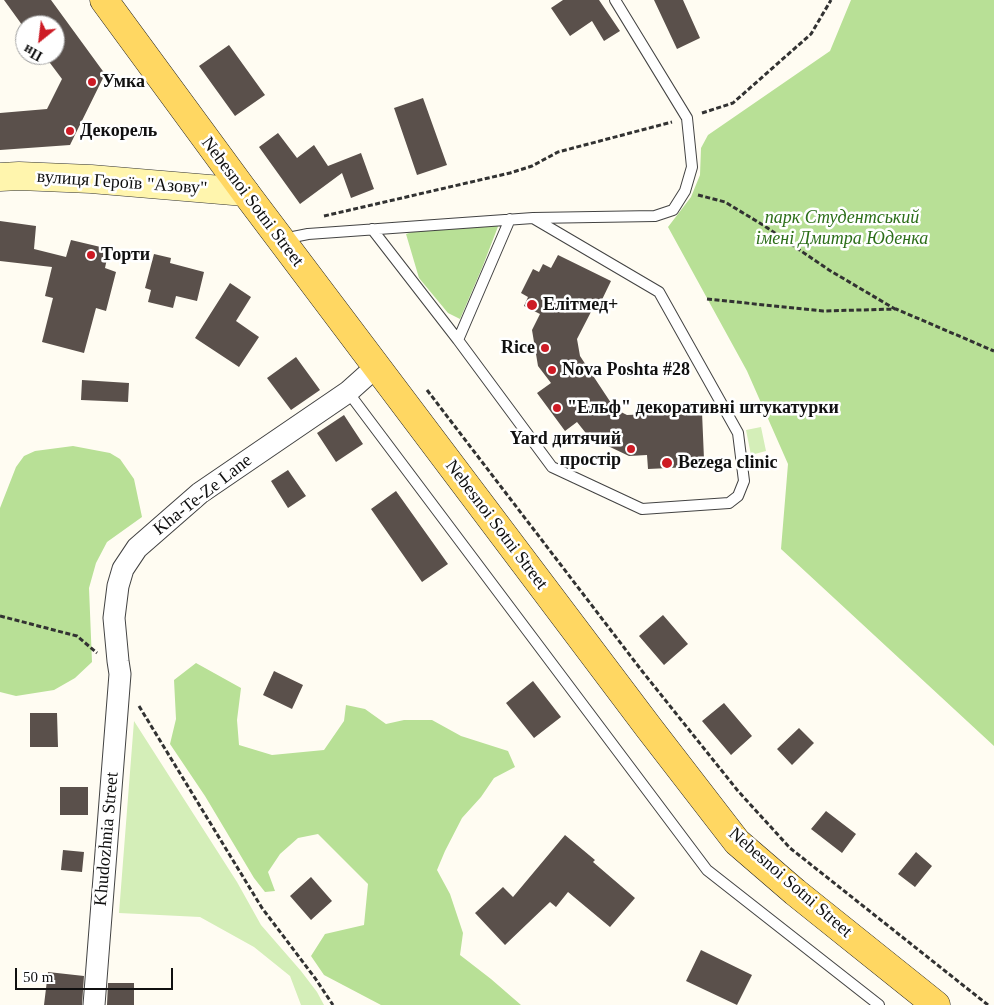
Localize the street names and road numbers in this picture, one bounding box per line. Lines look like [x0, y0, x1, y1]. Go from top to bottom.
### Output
street label: Nebesnoi Sotni Street [196, 133, 308, 271]
street label: вулиця Героїв "Азову" [36, 166, 208, 200]
street label: Kha-Te-Ze Lane [149, 450, 257, 540]
street label: Nebesnoi Sotni Street [440, 456, 552, 594]
street label: Khudozhnia Street [90, 771, 124, 907]
street label: Nebesnoi Sotni Street [724, 823, 856, 943]

